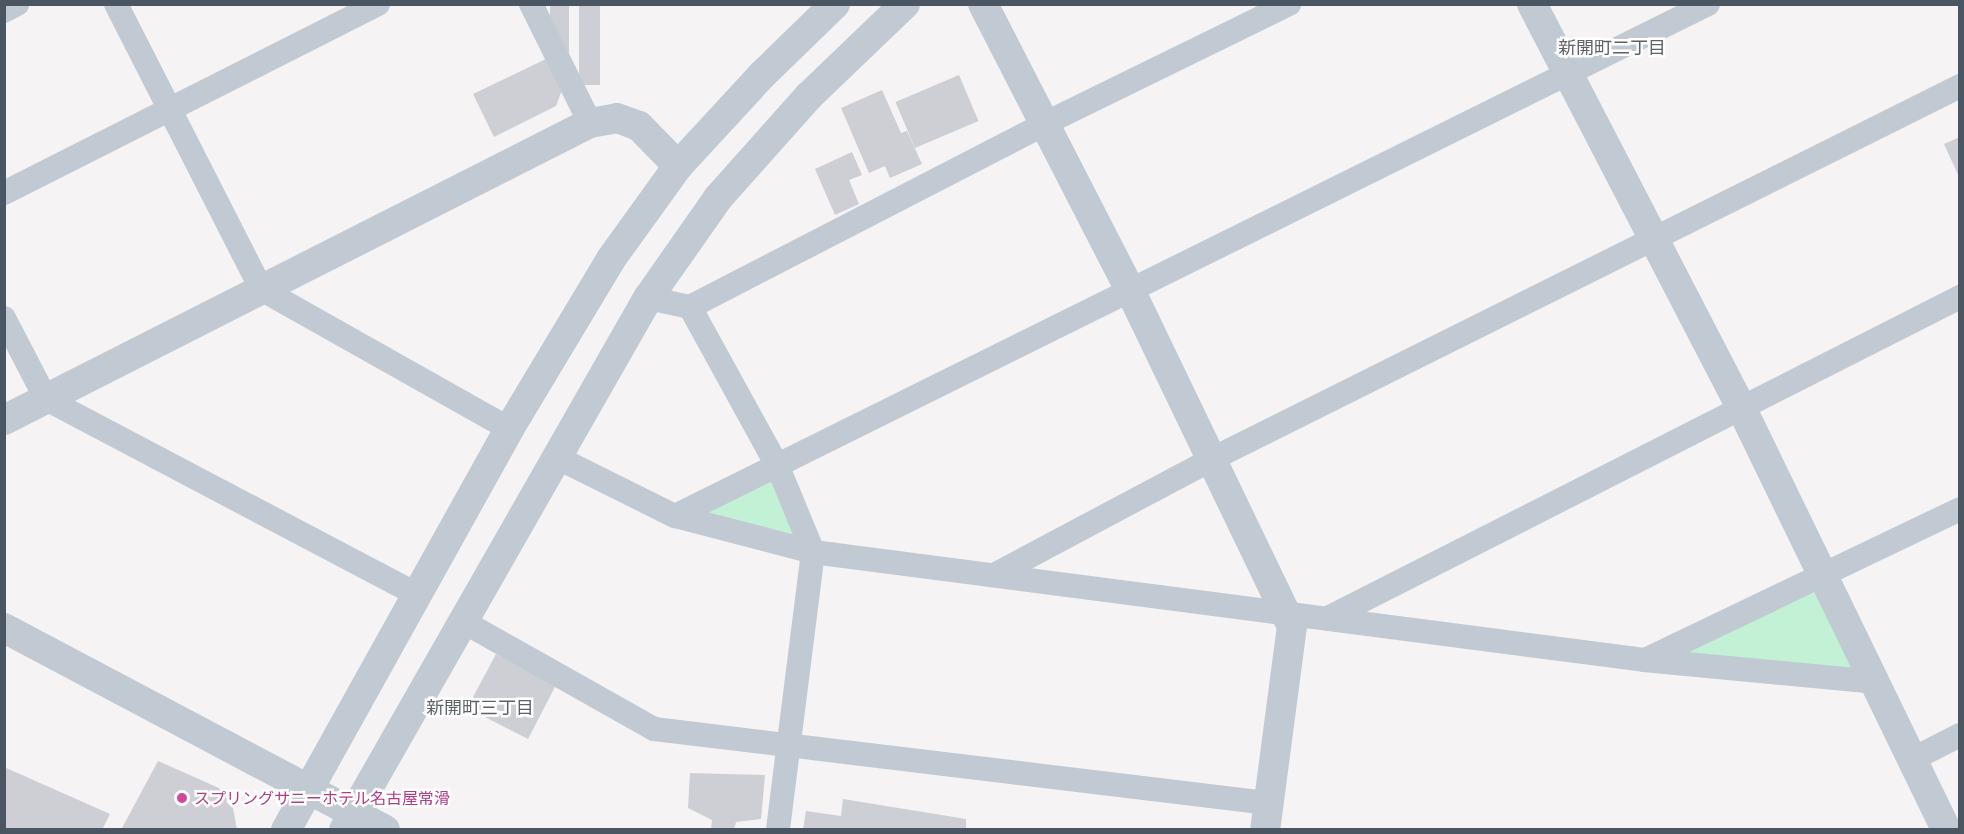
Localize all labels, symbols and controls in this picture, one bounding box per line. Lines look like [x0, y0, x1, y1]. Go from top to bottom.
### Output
district label: 新開町二丁目 [1558, 37, 1666, 59]
district label: 新開町三丁目 [426, 697, 534, 719]
place label: スプリングサニーホテル名古屋常滑 [194, 788, 450, 808]
marker: スプリングサニーホテル名古屋常滑 [175, 791, 189, 805]

